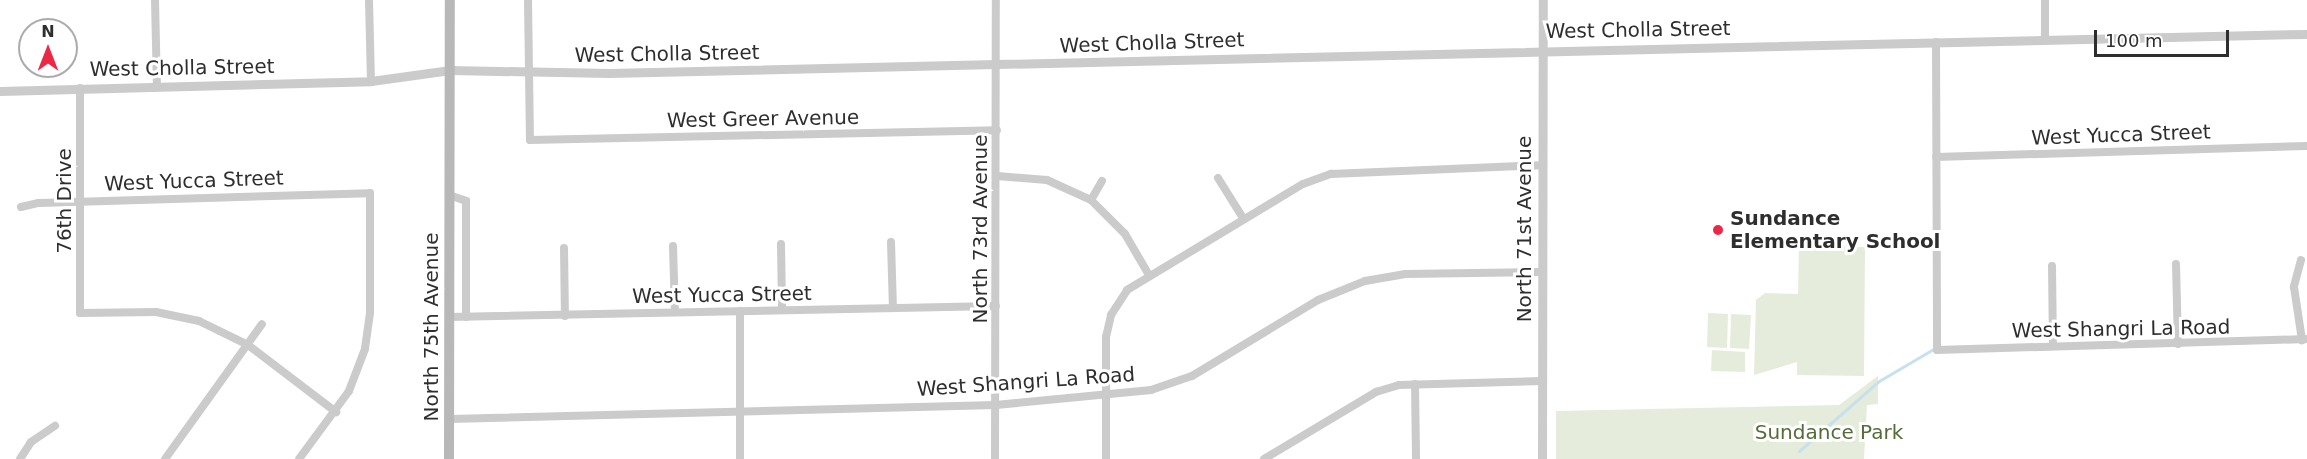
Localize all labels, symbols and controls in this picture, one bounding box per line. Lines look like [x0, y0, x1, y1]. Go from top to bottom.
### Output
street label: West Cholla Street [1545, 16, 1731, 44]
north arrow [18, 18, 78, 78]
scale bar [2097, 18, 2232, 56]
text: N [41, 22, 55, 41]
street label: West Cholla Street [1059, 28, 1245, 58]
text: 100 m [2105, 30, 2163, 51]
street label: West Cholla Street [574, 40, 760, 68]
street label: West Cholla Street [89, 54, 275, 82]
street label: West Greer Avenue [667, 105, 859, 133]
street label: West Yucca Street [2031, 120, 2211, 150]
street label: North 73rd Avenue [968, 135, 992, 323]
street label: North 71st Avenue [1512, 136, 1536, 322]
street label: 76th Drive [52, 148, 76, 254]
street label: West Yucca Street [104, 166, 284, 196]
place label: Sundance Elementary School [1730, 207, 1940, 254]
marker: Sundance Elementary School [1711, 223, 1725, 237]
street label: North 75th Avenue [419, 233, 443, 421]
street label: West Yucca Street [632, 281, 812, 309]
street label: West Shangri La Road [2012, 315, 2230, 343]
street label: West Shangri La Road [916, 362, 1136, 402]
park label: Sundance Park [1755, 420, 1903, 444]

